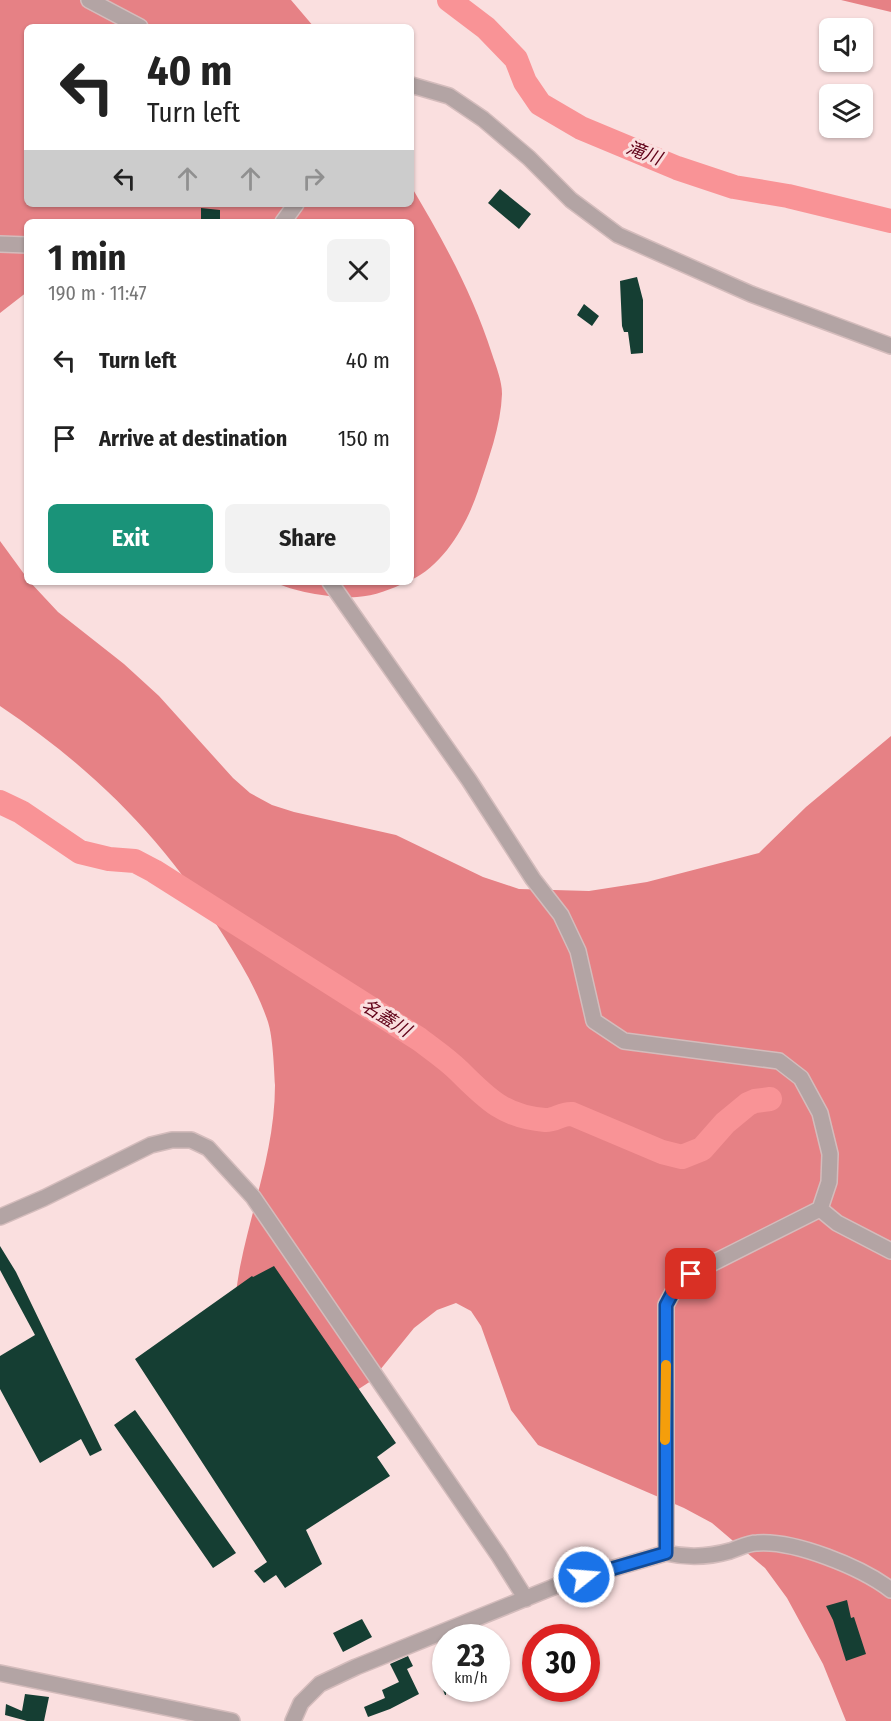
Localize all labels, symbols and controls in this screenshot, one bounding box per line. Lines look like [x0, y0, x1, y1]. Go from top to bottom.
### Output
map controls [819, 18, 873, 138]
button: sound [819, 18, 873, 72]
text: 40 m [147, 46, 232, 96]
icon: left [48, 48, 126, 126]
button: layers [819, 84, 873, 138]
text: Turn left [147, 97, 240, 129]
water label: 滝川 [623, 136, 667, 170]
icon: left [108, 162, 141, 195]
icon: ahead [171, 162, 204, 195]
icon: ahead [234, 162, 267, 195]
icon: right [297, 162, 330, 195]
text: 1 min [48, 236, 126, 280]
button: close [327, 239, 390, 302]
text: 190 m · 11:47 [48, 281, 147, 305]
icon: left [48, 344, 81, 377]
text: Turn left [99, 347, 177, 374]
text: 40 m [346, 347, 390, 374]
icon: arrive [48, 422, 81, 455]
text: Arrive at destination [99, 425, 287, 452]
text: 150 m [338, 425, 390, 452]
button: Exit [48, 504, 213, 573]
button: Share [225, 504, 390, 573]
water label: 名蓋川 [357, 994, 416, 1043]
pin [665, 1248, 716, 1299]
icon: arrive [674, 1257, 707, 1290]
position arrow [552, 1545, 616, 1609]
speed limit sign: 30 [522, 1624, 600, 1702]
text: 23 [457, 1638, 485, 1674]
text: km/h [454, 1669, 488, 1687]

